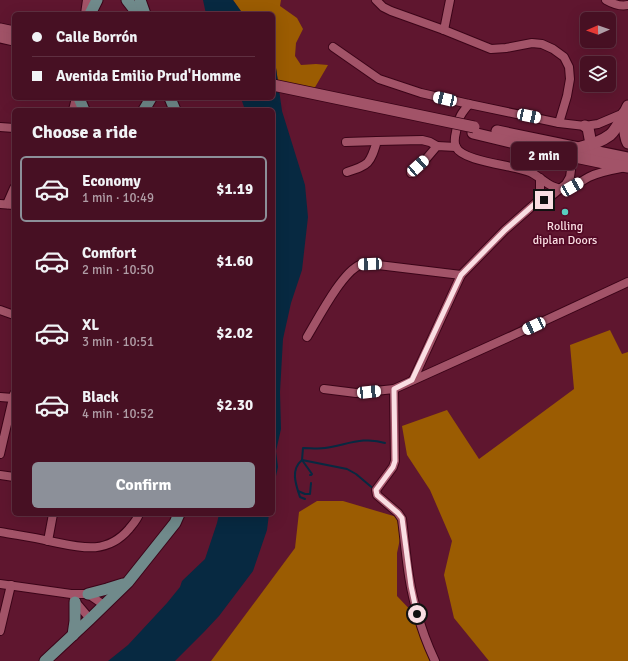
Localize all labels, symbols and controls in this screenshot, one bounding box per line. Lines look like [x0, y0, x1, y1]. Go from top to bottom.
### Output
north arrow [580, 12, 616, 48]
map controls [580, 12, 616, 92]
text: Calle Borrón [56, 28, 137, 46]
button: layers [580, 56, 616, 92]
text: Avenida Emilio Prud'Homme [56, 67, 241, 85]
car [432, 90, 458, 108]
car [516, 108, 542, 124]
text: Choose a ride [32, 121, 137, 143]
callout: 2 min [511, 142, 577, 170]
text: 2 min [528, 148, 560, 164]
car [405, 154, 431, 178]
icon: car [34, 171, 70, 207]
text: Economy [82, 172, 141, 190]
car [559, 176, 585, 198]
text: $1.19 [216, 180, 253, 198]
text: 1 min · 10:49 [82, 190, 154, 206]
route end [535, 191, 553, 209]
marker: Rolling diplan Doors [560, 207, 570, 217]
place label: Rolling diplan Doors [533, 219, 597, 248]
icon: car [34, 243, 70, 279]
text: Comfort [82, 244, 136, 262]
text: $1.60 [216, 252, 253, 270]
car [358, 258, 382, 270]
text: 2 min · 10:50 [82, 262, 154, 278]
icon: car [34, 315, 70, 351]
car [521, 315, 547, 337]
text: XL [82, 316, 99, 334]
text: $2.02 [216, 324, 253, 342]
text: 3 min · 10:51 [82, 334, 154, 350]
car [356, 385, 382, 399]
icon: car [34, 387, 70, 423]
text: Black [82, 388, 119, 406]
text: $2.30 [216, 396, 253, 414]
text: 4 min · 10:52 [82, 406, 154, 422]
button: Confirm [32, 462, 255, 508]
route start [408, 605, 426, 623]

